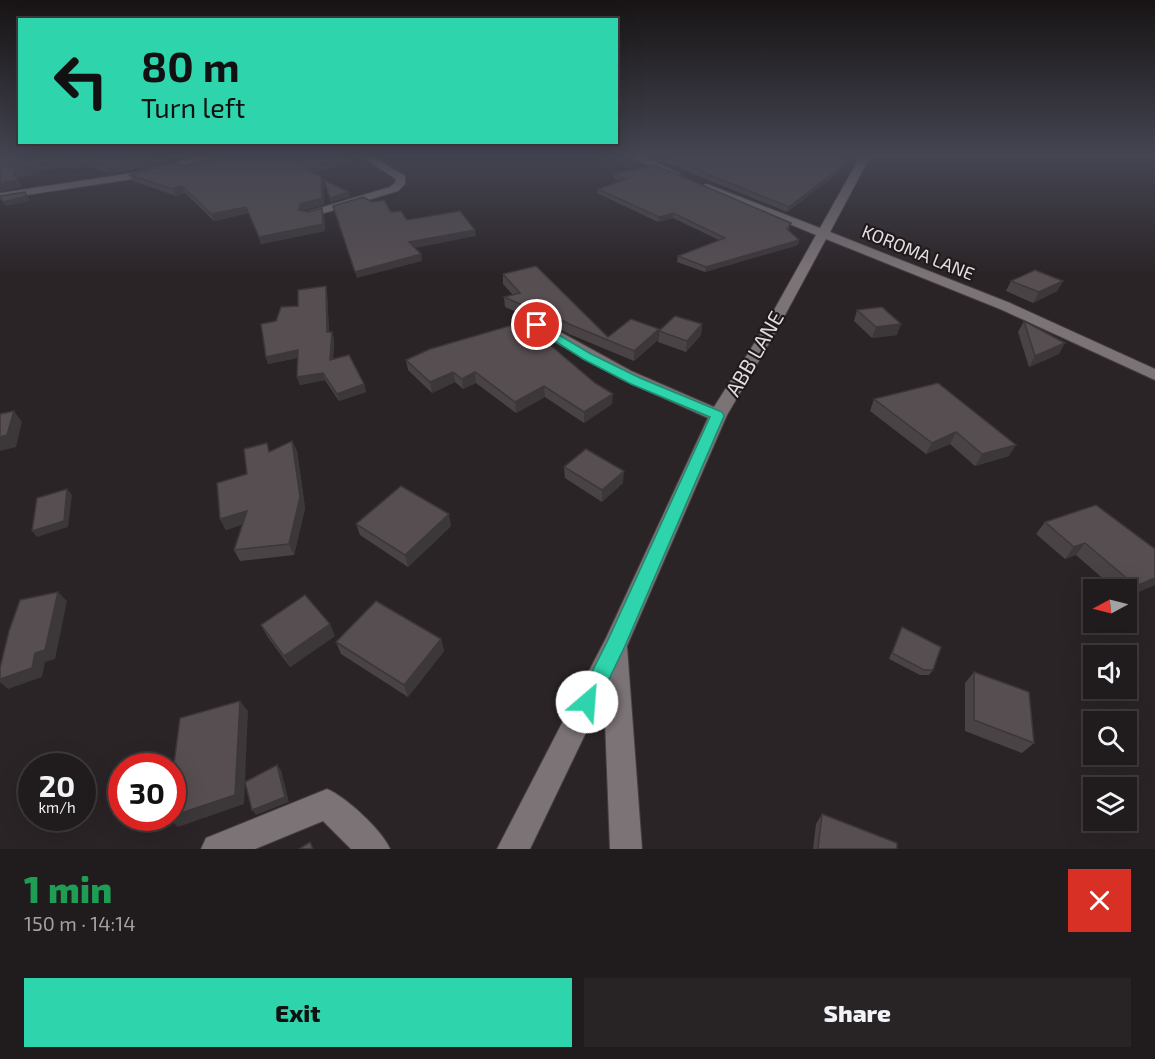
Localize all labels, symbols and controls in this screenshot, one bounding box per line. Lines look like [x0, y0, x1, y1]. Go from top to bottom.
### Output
text: 80 m [141, 40, 240, 90]
icon: left [42, 42, 120, 120]
text: Turn left [141, 91, 245, 123]
street label: KOROMA LANE [859, 220, 978, 285]
pin [511, 299, 562, 350]
street label: ABB LANE [719, 306, 788, 400]
icon: arrive [520, 308, 553, 341]
north arrow [1083, 579, 1137, 633]
map controls [1083, 579, 1137, 831]
button: sound [1083, 645, 1137, 699]
position arrow [555, 670, 619, 734]
button: search [1083, 711, 1137, 765]
speed limit sign: 30 [108, 753, 186, 831]
text: 20 [39, 767, 75, 803]
button: layers [1083, 777, 1137, 831]
text: km/h [38, 798, 76, 816]
text: 1 min [24, 867, 112, 910]
button: close [1068, 869, 1131, 932]
text: 150 m · 14:14 [24, 911, 136, 935]
button: Exit [24, 978, 572, 1047]
button: Share [584, 978, 1131, 1047]

